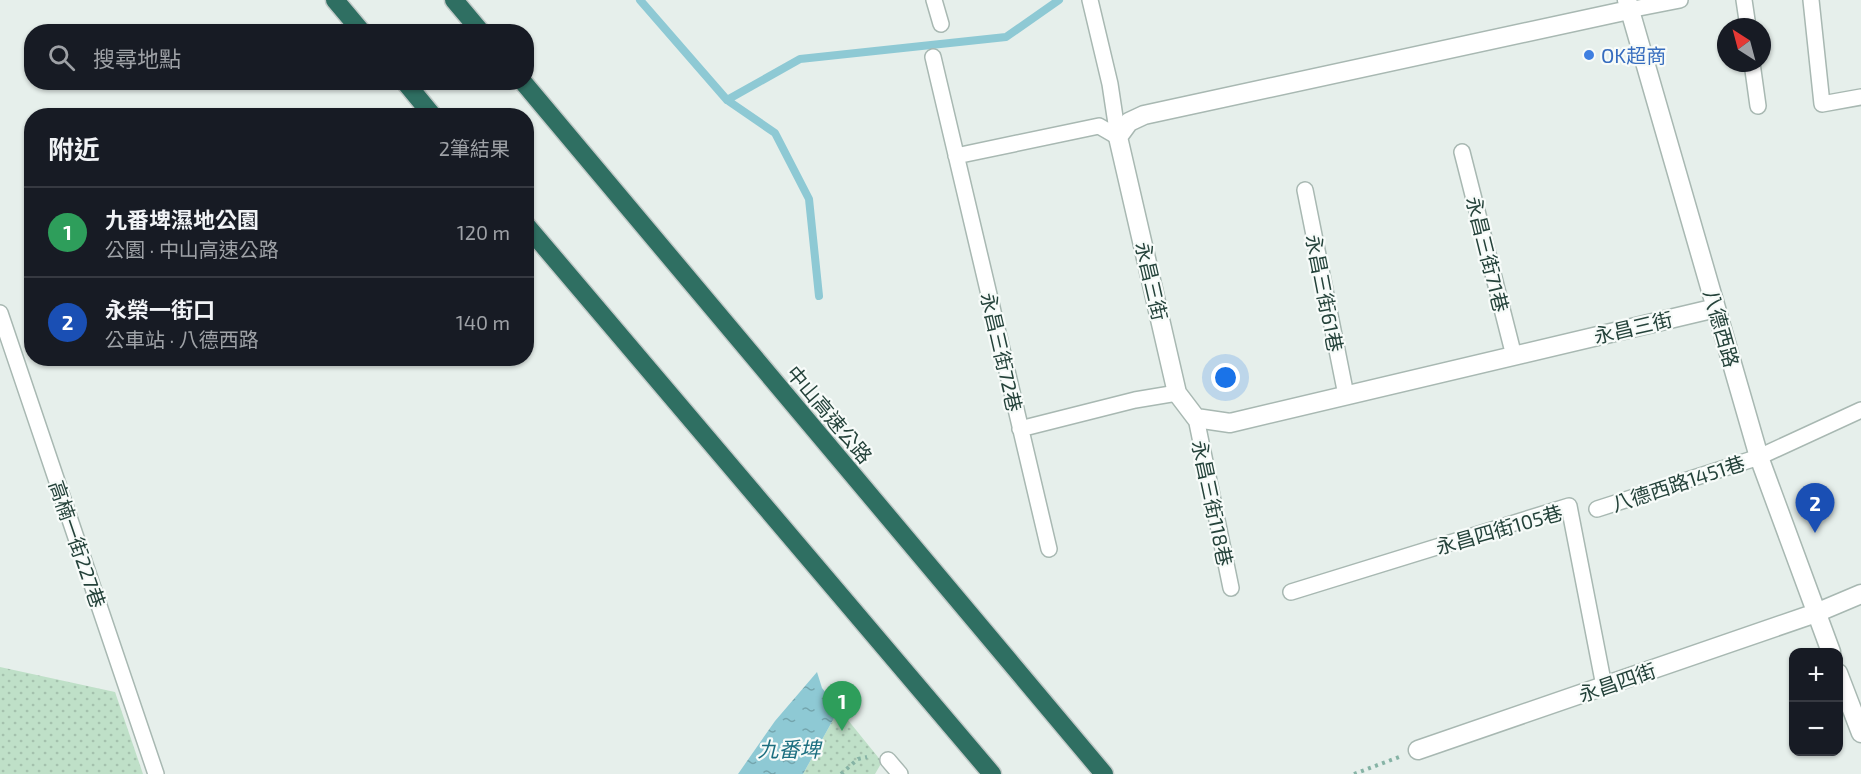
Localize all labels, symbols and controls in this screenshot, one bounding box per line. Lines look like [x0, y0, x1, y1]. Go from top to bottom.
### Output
north arrow [1717, 18, 1771, 72]
search box [24, 24, 534, 90]
icon: search [45, 41, 78, 74]
place label: OK超商 [1601, 43, 1666, 67]
text: 搜尋地點 [93, 45, 181, 71]
marker: OK超商 [1582, 48, 1596, 62]
text: 附近 [48, 133, 100, 164]
text: 2筆結果 [439, 136, 510, 160]
street label: 永昌三街71巷 [1462, 194, 1514, 314]
text: 九番埤濕地公園 [105, 206, 259, 232]
text: 1 [63, 220, 72, 244]
text: 120 m [457, 220, 510, 244]
street label: 永昌三街61巷 [1302, 232, 1348, 354]
text: 公園 · 中山高速公路 [105, 237, 279, 261]
street label: 永昌三街 [1131, 239, 1173, 323]
street label: 八德西路 [1699, 286, 1745, 370]
street label: 永昌三街72巷 [977, 290, 1027, 414]
text: 永榮一街口 [105, 296, 215, 322]
street label: 永昌三街 [1591, 306, 1675, 348]
text: 2 [62, 310, 73, 334]
text: 140 m [456, 310, 510, 334]
text: 公車站 · 八德西路 [105, 327, 259, 351]
street label: 中山高速公路 [782, 360, 878, 468]
your location [1211, 363, 1240, 392]
street label: 永昌三街118巷 [1188, 438, 1238, 568]
street label: 八德西路1451巷 [1608, 450, 1748, 516]
street label: 高楠一街227巷 [45, 477, 111, 611]
pin: 2 [1796, 484, 1834, 533]
street label: 永昌四街105巷 [1433, 499, 1565, 559]
map controls [1789, 648, 1843, 756]
button: + [1789, 648, 1843, 702]
street label: 永昌四街 [1575, 658, 1659, 706]
pin: 1 [822, 682, 862, 731]
button: − [1789, 702, 1843, 756]
water label: 九番埤 [758, 736, 823, 761]

